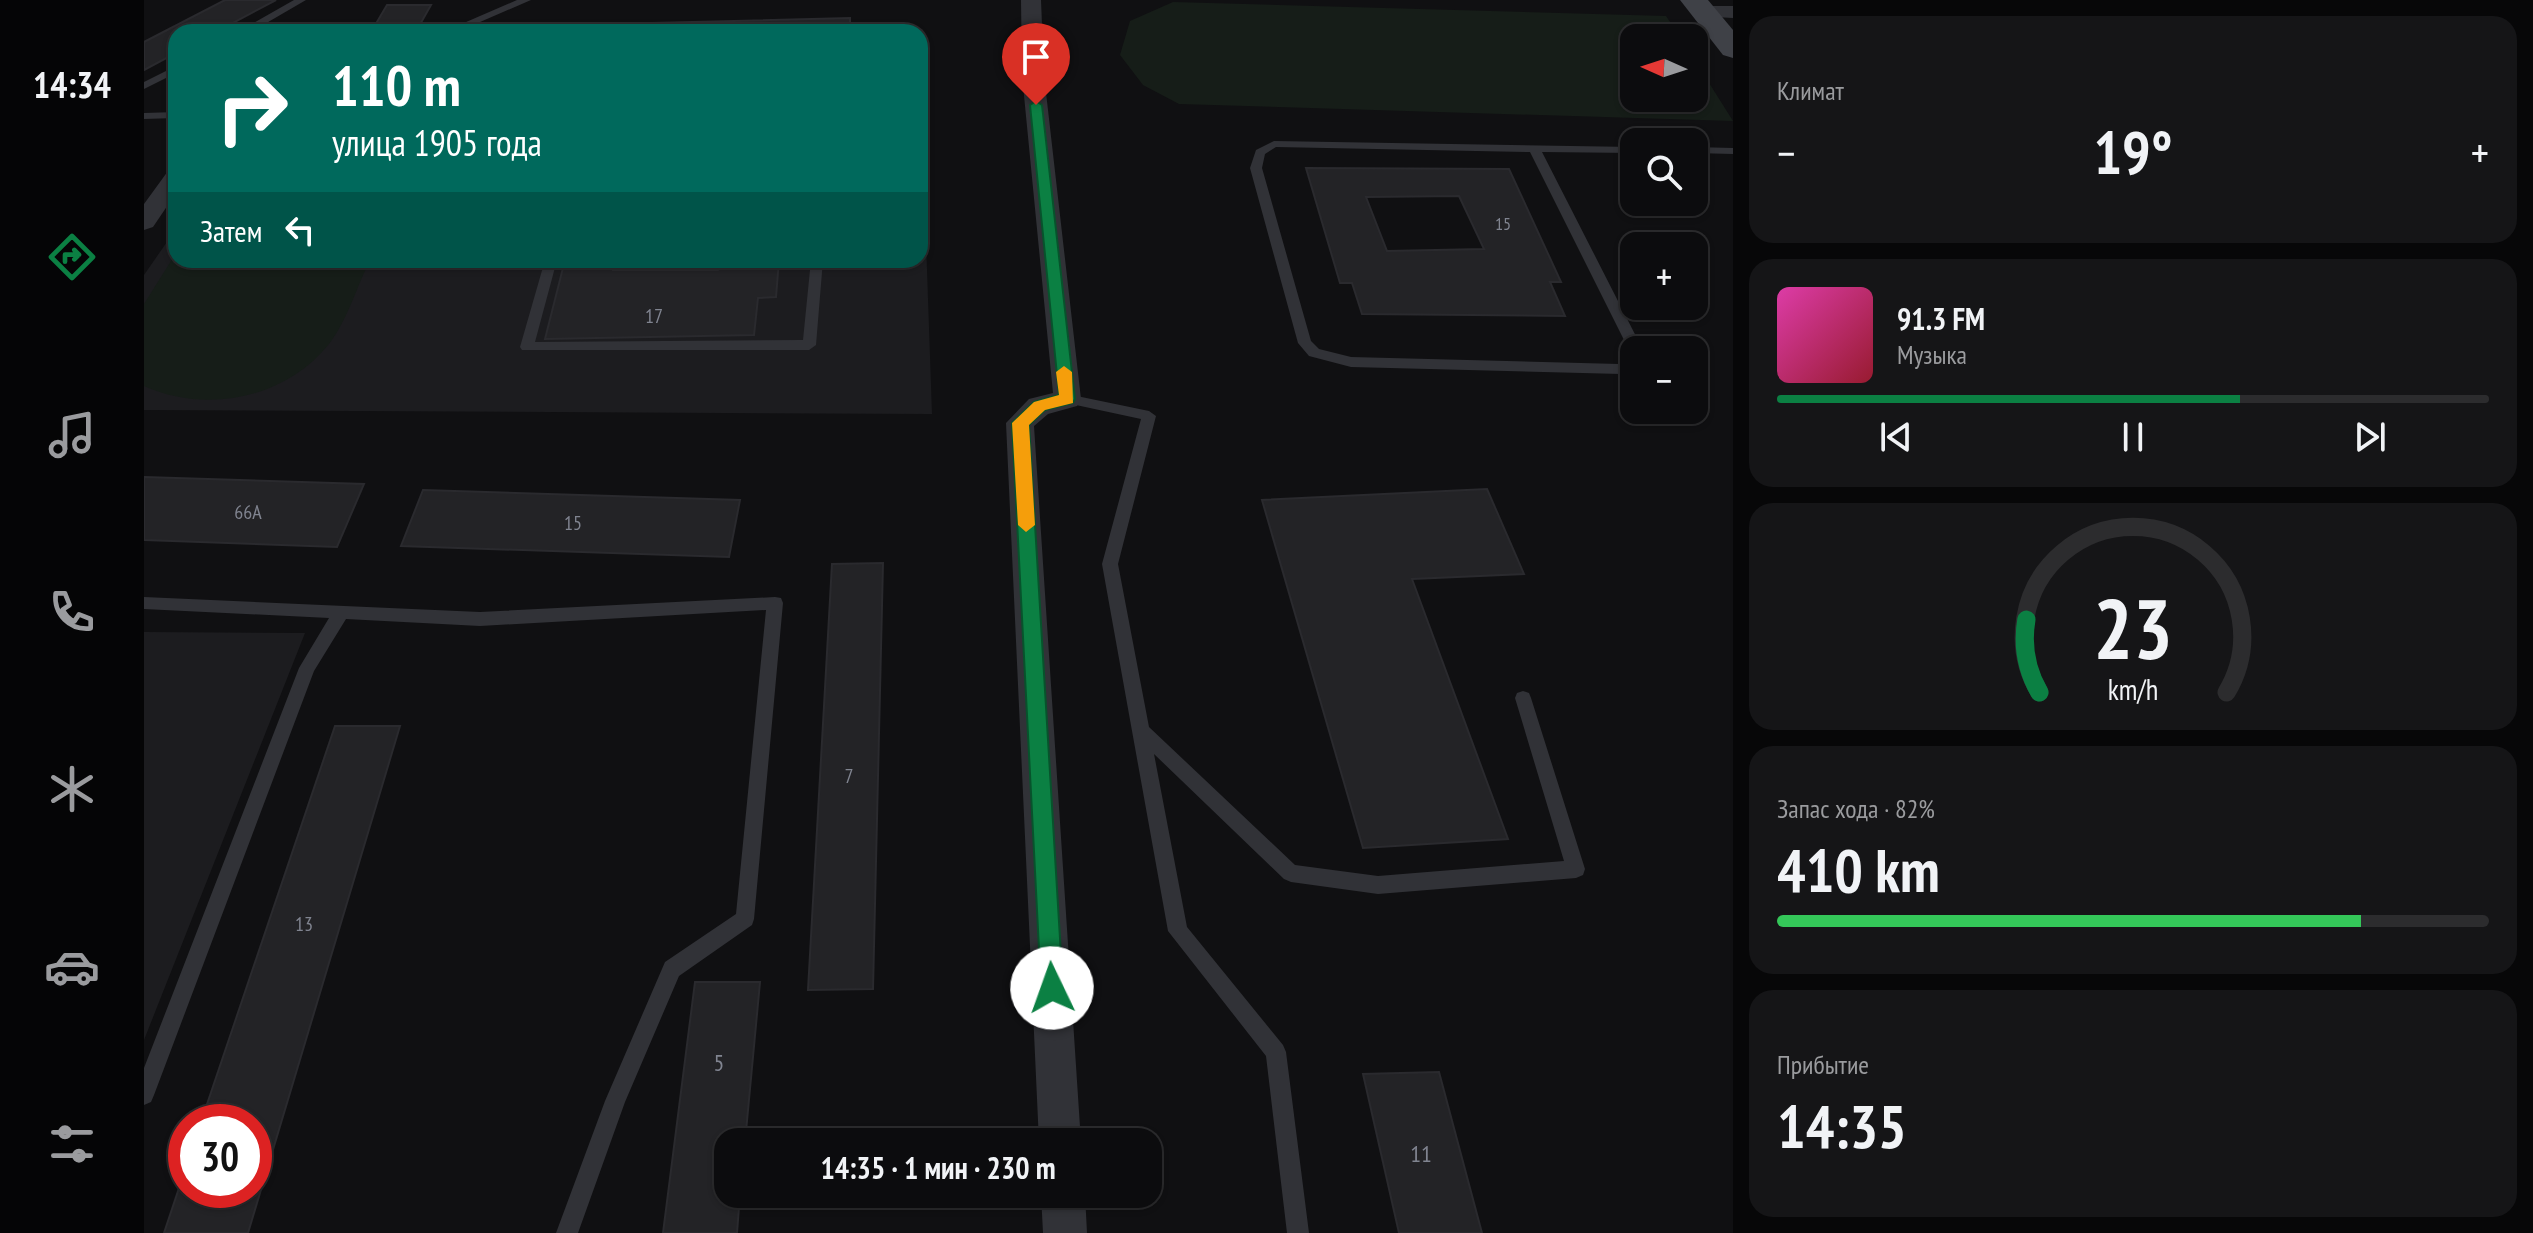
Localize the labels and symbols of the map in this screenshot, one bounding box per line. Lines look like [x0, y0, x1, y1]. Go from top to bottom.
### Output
pin [1002, 23, 1070, 105]
north arrow [1620, 24, 1708, 112]
house number: 15 [1495, 212, 1511, 235]
house number: 17 [645, 303, 663, 329]
house number: 66А [234, 499, 262, 525]
house number: 15 [564, 510, 582, 536]
house number: 7 [845, 763, 854, 789]
house number: 13 [295, 911, 313, 937]
position arrow [1010, 946, 1094, 1030]
house number: 5 [714, 1047, 724, 1078]
speed limit sign: 30 [168, 1104, 272, 1208]
house number: 11 [1410, 1138, 1432, 1169]

